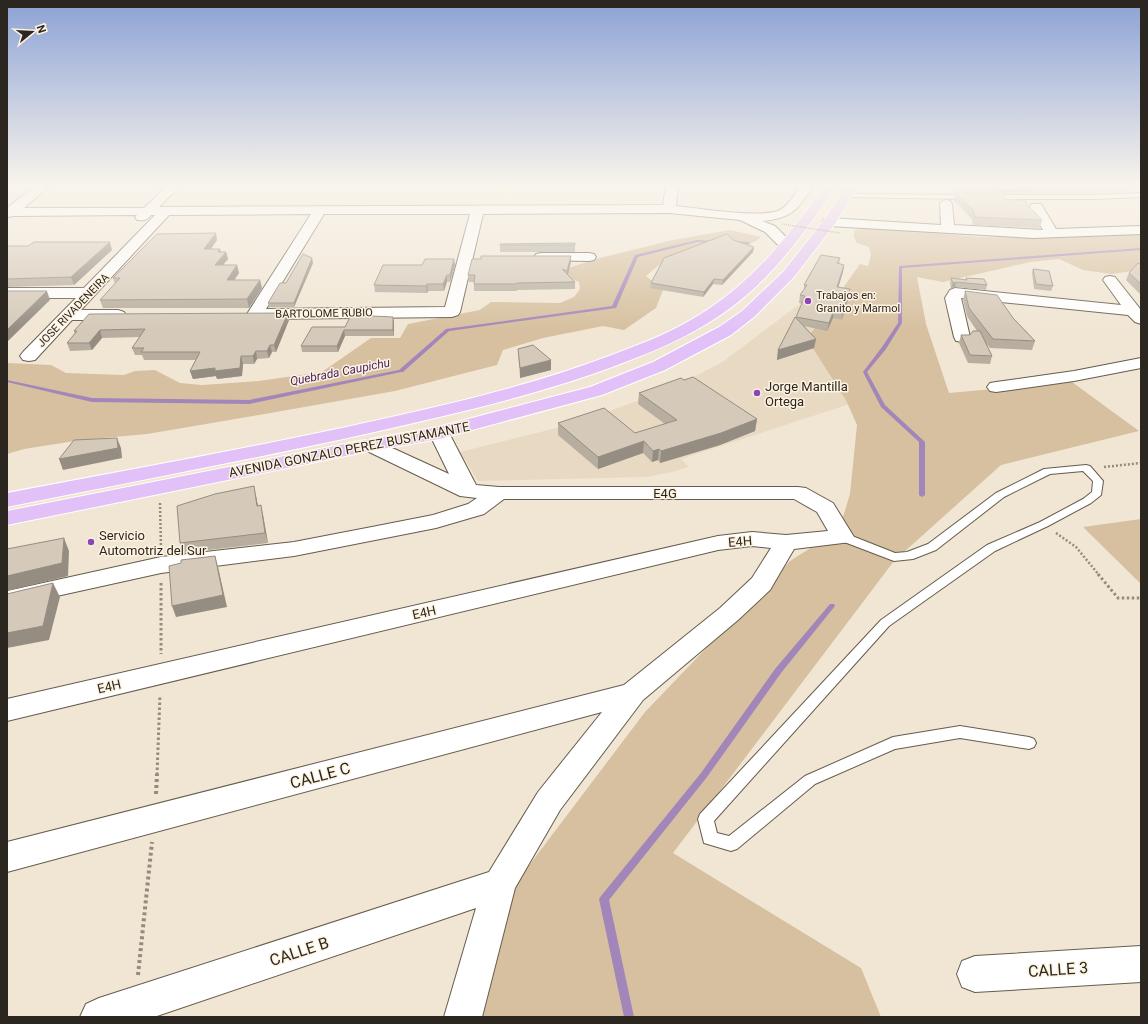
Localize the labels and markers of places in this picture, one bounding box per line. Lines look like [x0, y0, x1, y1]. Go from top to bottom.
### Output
place label: Trabajos en: Granito y Marmol [816, 289, 900, 315]
marker: Trabajos en: Granito y Marmol [803, 296, 813, 306]
place label: Jorge Mantilla Ortega [765, 379, 848, 409]
marker: Jorge Mantilla Ortega [752, 388, 762, 398]
place label: Servicio Automotriz del Sur [99, 528, 207, 558]
marker: Servicio Automotriz del Sur [86, 537, 96, 547]

